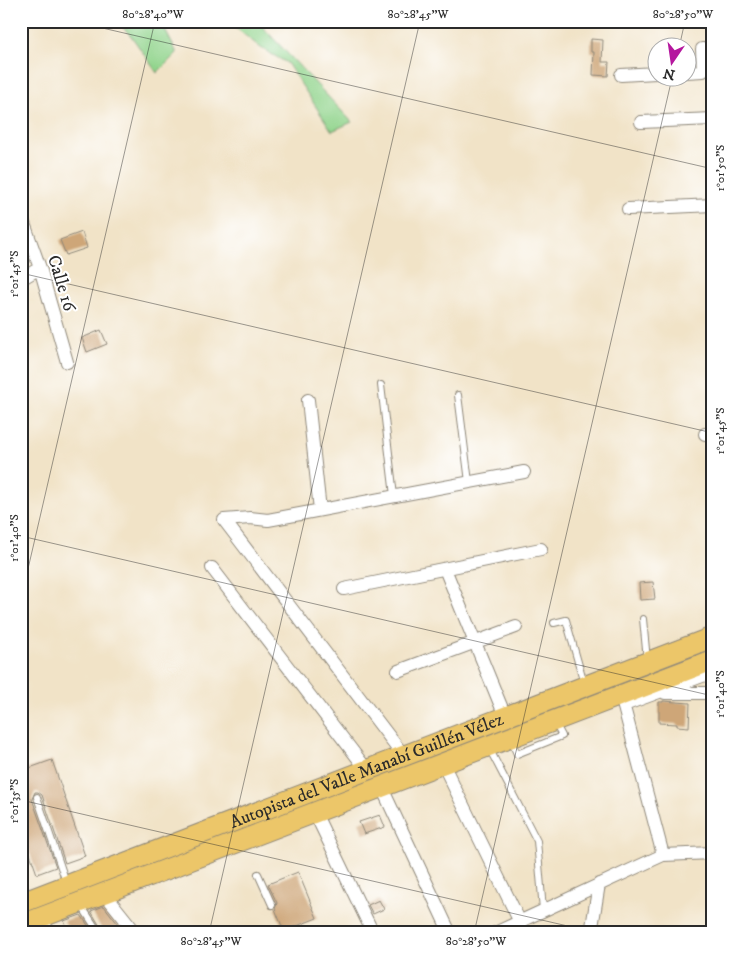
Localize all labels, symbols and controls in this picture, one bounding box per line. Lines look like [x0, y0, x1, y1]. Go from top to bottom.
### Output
text: 80°28'40"W [122, 7, 185, 22]
text: 80°28'45"W [387, 7, 450, 22]
text: 80°28'50"W [653, 7, 714, 22]
north arrow [646, 38, 696, 88]
text: N [661, 64, 677, 84]
text: 1°01'50"S [713, 145, 728, 191]
text: 1°01'45"S [7, 250, 22, 298]
street label: Calle 16 [42, 253, 80, 315]
text: 1°01'45"S [713, 407, 728, 455]
text: 1°01'40"S [7, 514, 22, 562]
text: 1°01'40"S [713, 670, 728, 718]
street label: Autopista del Valle Manabí Guillén Vélez [227, 709, 507, 834]
text: 1°01'35"S [7, 779, 22, 823]
text: 80°28'45"W [180, 934, 243, 949]
text: 80°28'50"W [446, 934, 507, 949]

